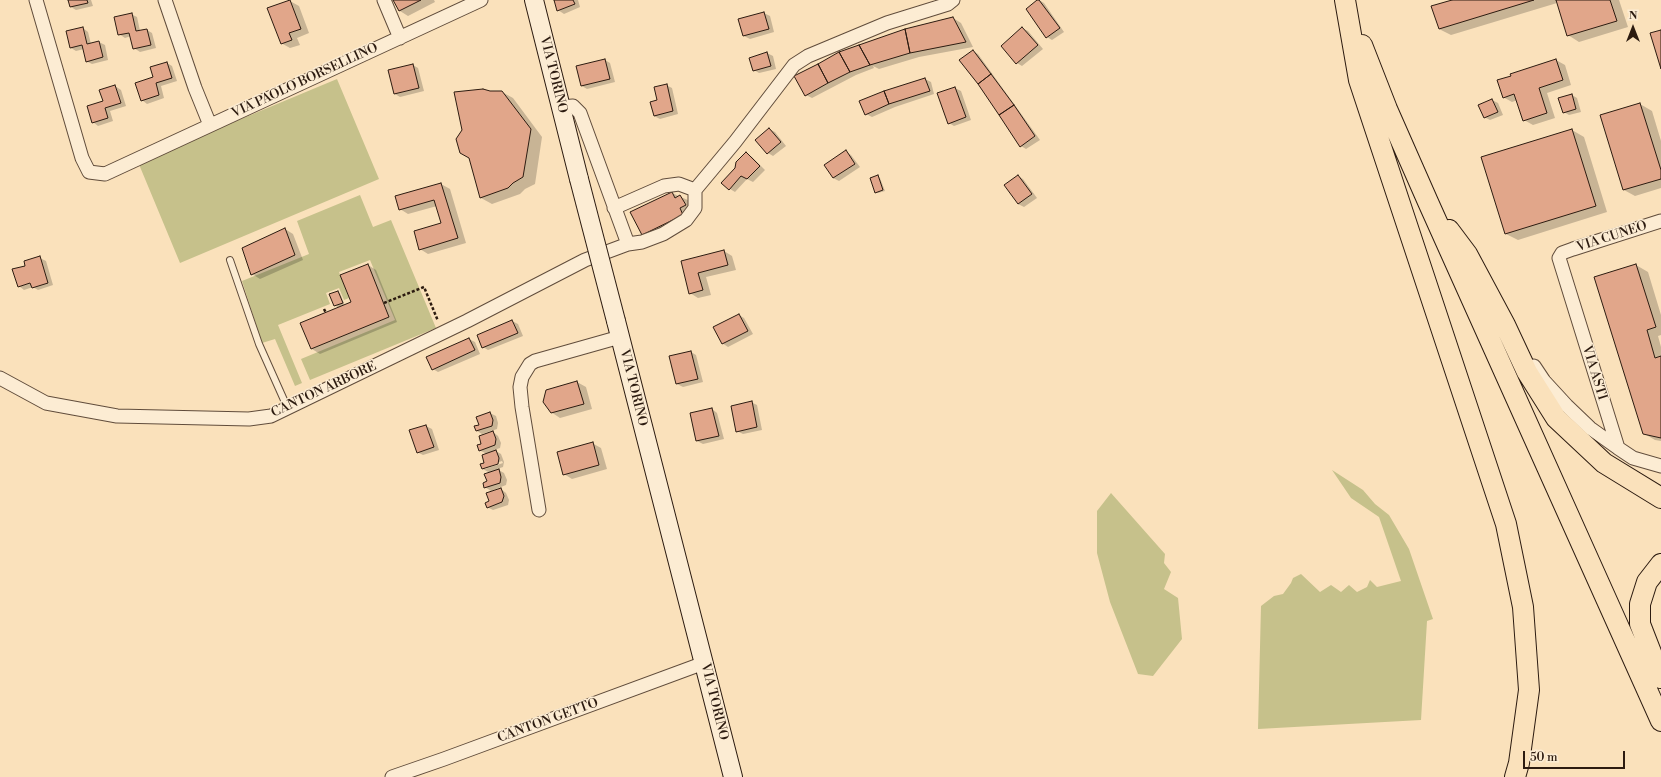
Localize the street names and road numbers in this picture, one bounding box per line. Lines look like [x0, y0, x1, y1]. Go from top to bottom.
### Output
street label: VIA TORINO [536, 35, 570, 115]
street label: VIA PAOLO BORSELLINO [229, 40, 381, 122]
street label: VIA CUNEO [1575, 218, 1649, 256]
street label: VIA ASTI [1578, 344, 1610, 402]
street label: VIA TORINO [616, 348, 650, 428]
street label: CANTON ARBORE [269, 359, 379, 421]
street label: VIA TORINO [697, 662, 731, 742]
street label: CANTON GETTO [495, 695, 601, 747]

